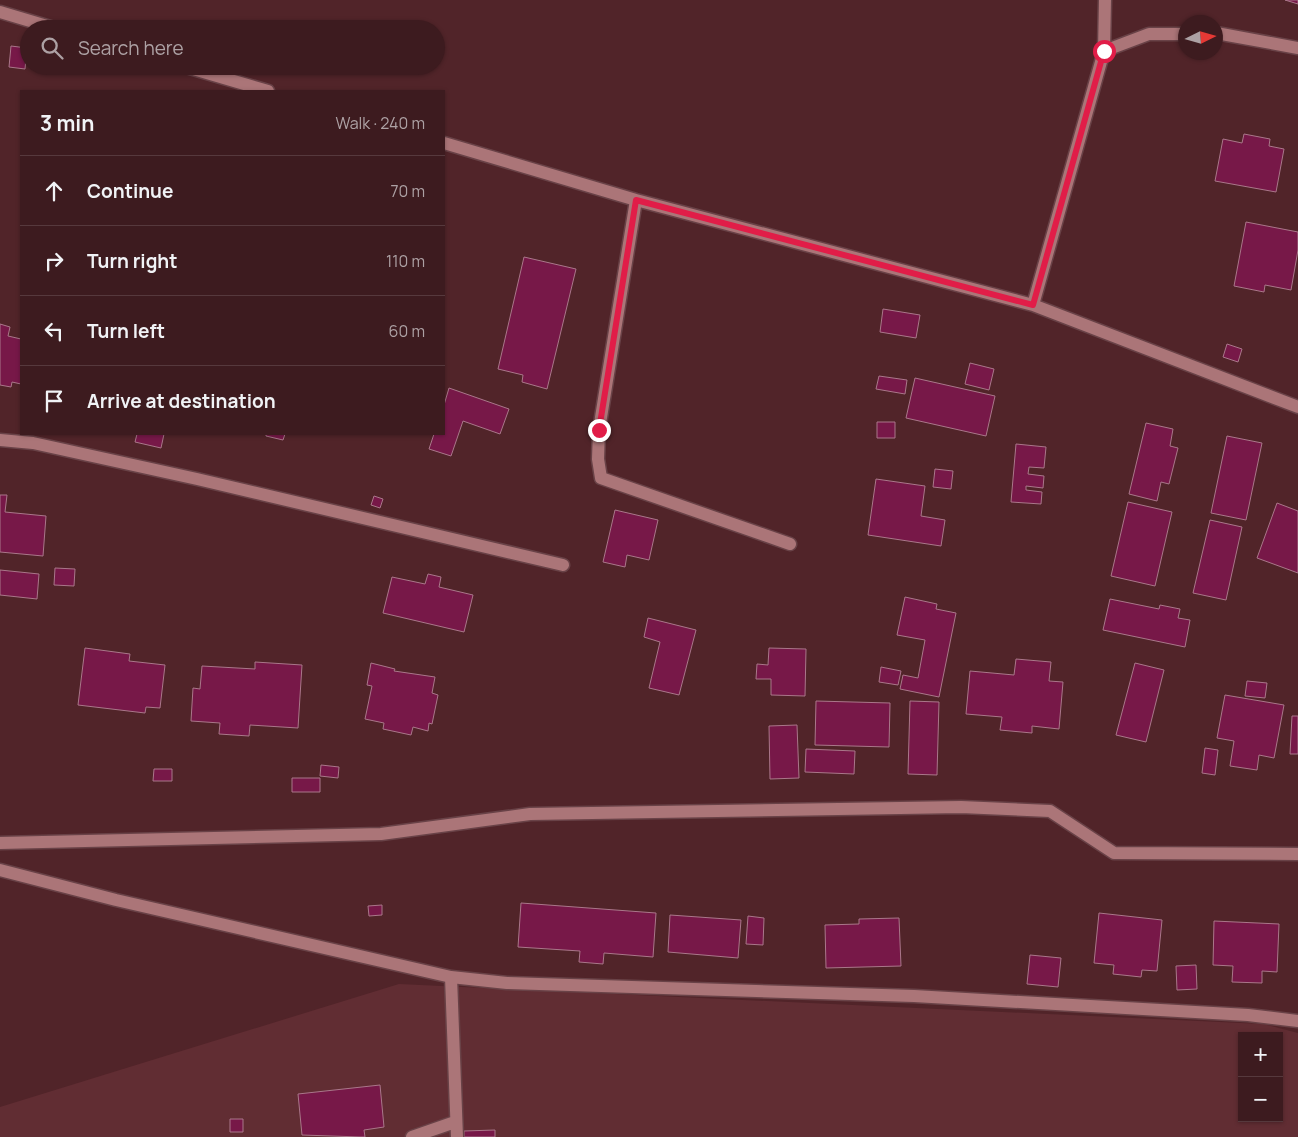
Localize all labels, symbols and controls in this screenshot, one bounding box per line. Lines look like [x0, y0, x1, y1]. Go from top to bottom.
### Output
north arrow [1178, 15, 1223, 60]
search box [20, 20, 445, 75]
icon: search [38, 34, 66, 62]
text: Search here [78, 35, 184, 61]
route start [1093, 40, 1116, 63]
text: 3 min [40, 109, 94, 137]
text: Walk · 240 m [335, 112, 425, 134]
icon: ahead [40, 177, 68, 205]
text: Continue [87, 178, 173, 204]
text: 70 m [390, 180, 425, 202]
icon: right [40, 247, 68, 275]
text: Turn right [87, 248, 177, 274]
text: 110 m [386, 250, 425, 272]
icon: left [40, 317, 68, 345]
text: Turn left [87, 318, 165, 344]
text: 60 m [389, 320, 425, 342]
icon: arrive [40, 387, 68, 415]
text: Arrive at destination [87, 388, 276, 414]
route end [588, 419, 611, 442]
map controls [1238, 1032, 1283, 1122]
button: + [1238, 1032, 1283, 1077]
button: − [1238, 1077, 1283, 1122]

